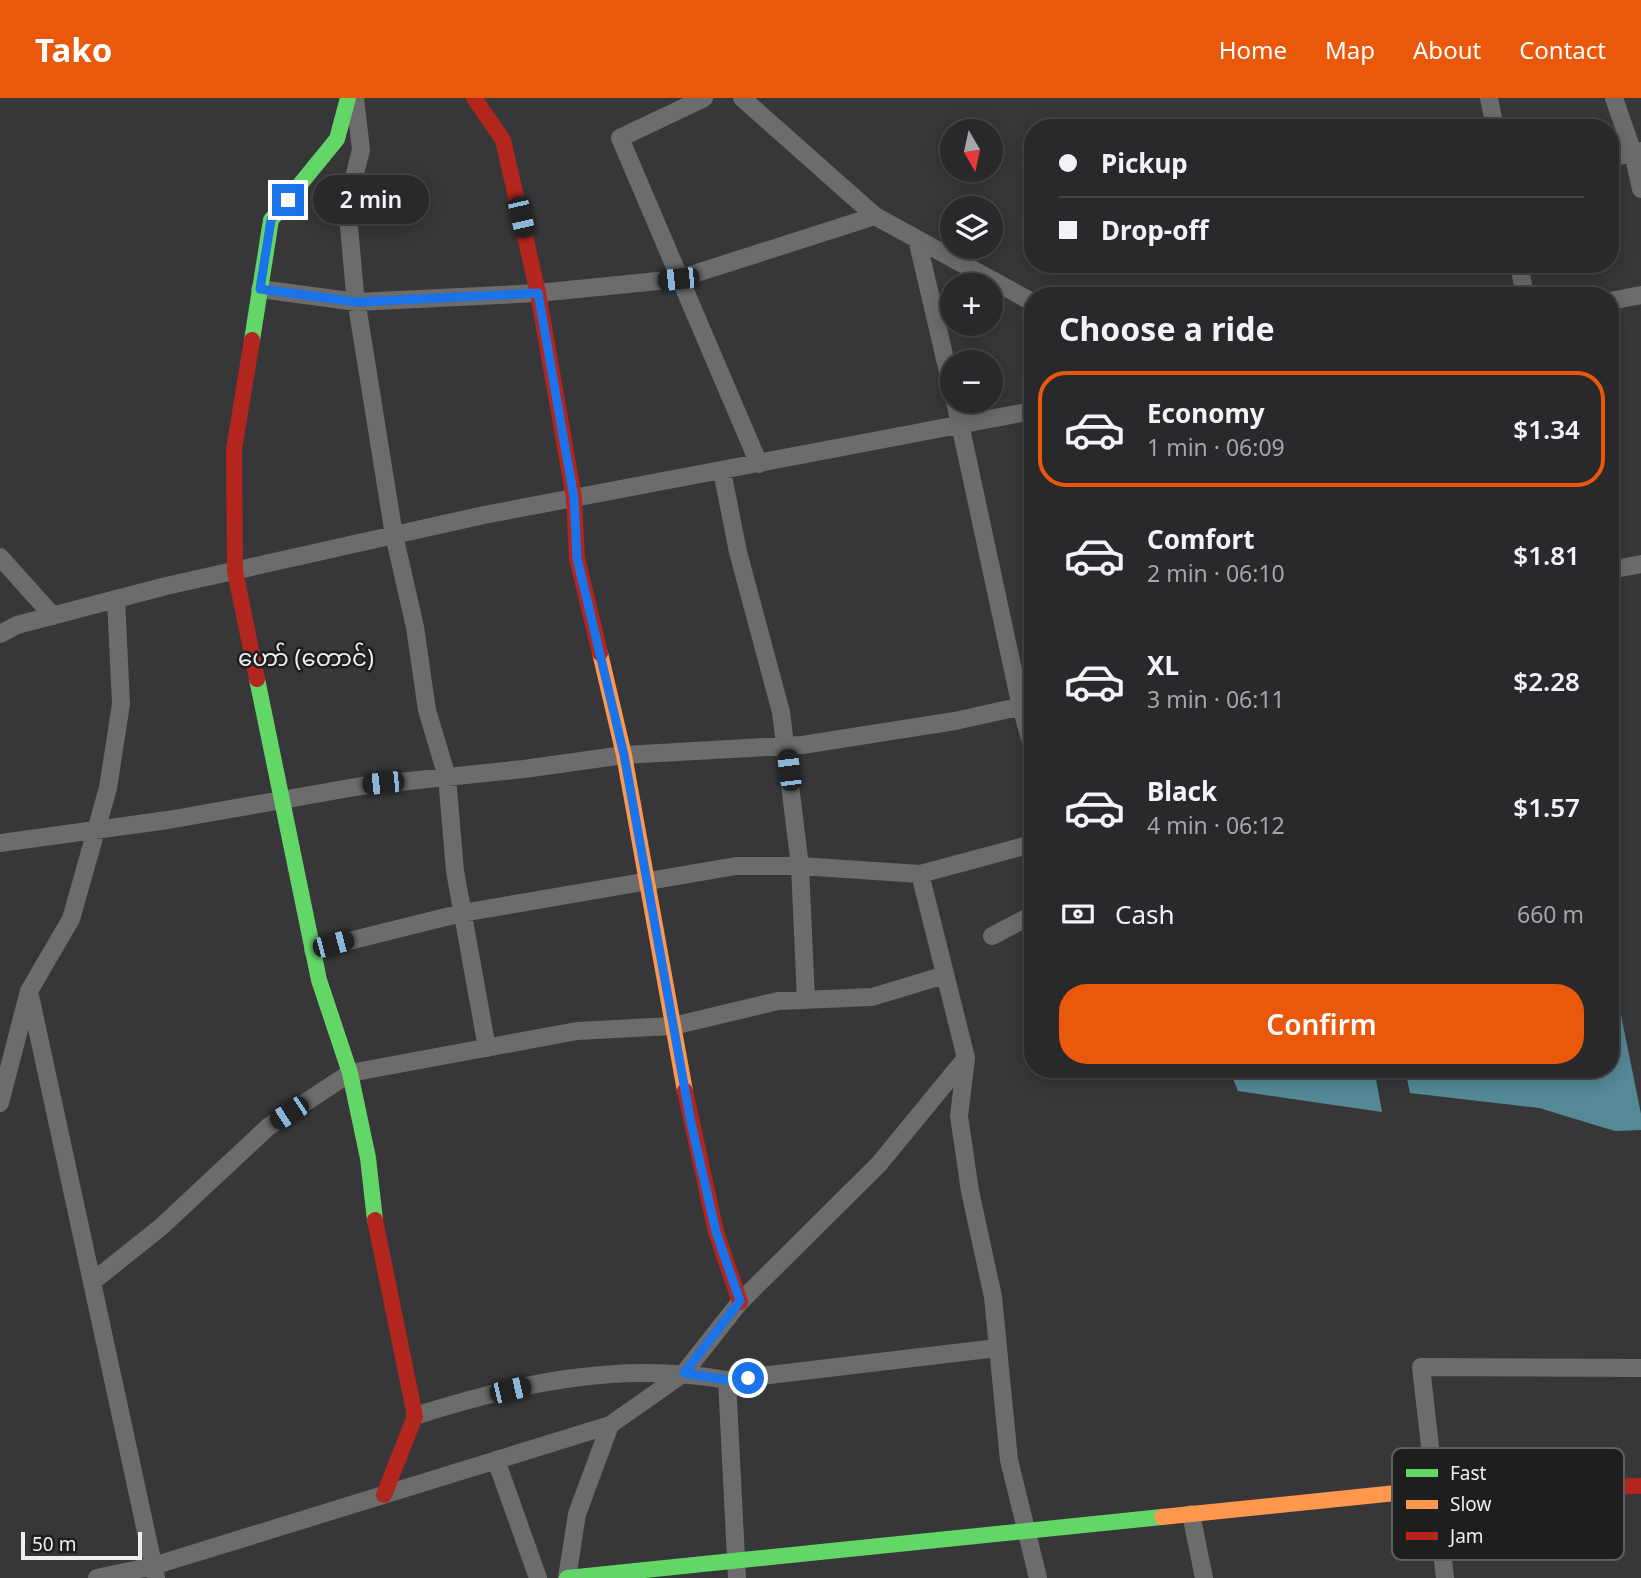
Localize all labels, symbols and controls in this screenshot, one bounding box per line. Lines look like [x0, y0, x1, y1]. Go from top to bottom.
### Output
text: Tako [35, 27, 112, 72]
text: Home [1219, 33, 1287, 66]
text: Map [1325, 33, 1375, 66]
text: About [1413, 33, 1481, 66]
text: Contact [1519, 33, 1606, 66]
north arrow [940, 119, 1003, 182]
map controls [940, 119, 1003, 413]
text: Pickup [1101, 145, 1188, 181]
callout: 2 min [312, 176, 428, 224]
text: 2 min [340, 183, 402, 215]
route end [272, 184, 304, 216]
car [507, 194, 536, 240]
button: layers [940, 196, 1003, 259]
text: Drop-off [1101, 212, 1208, 248]
car [657, 266, 700, 292]
button: + [940, 273, 1003, 336]
text: Choose a ride [1059, 307, 1275, 350]
button: − [940, 350, 1003, 413]
text: Economy [1147, 395, 1265, 431]
icon: car [1063, 398, 1126, 461]
text: $1.34 [1513, 411, 1580, 447]
text: 1 min · 06:09 [1147, 431, 1285, 463]
text: Comfort [1147, 521, 1255, 557]
icon: car [1063, 524, 1126, 587]
text: $1.81 [1513, 537, 1580, 573]
text: 2 min · 06:10 [1147, 557, 1285, 589]
district label: ဟော် (တောင်) [238, 641, 374, 673]
text: XL [1147, 647, 1179, 683]
icon: car [1063, 650, 1126, 713]
text: $2.28 [1513, 663, 1580, 699]
text: 3 min · 06:11 [1147, 683, 1285, 715]
car [777, 748, 802, 792]
car [362, 770, 405, 796]
text: Black [1147, 773, 1217, 809]
icon: car [1063, 776, 1126, 839]
text: $1.57 [1513, 789, 1580, 825]
text: 4 min · 06:12 [1147, 809, 1285, 841]
icon: cash [1059, 895, 1097, 933]
text: Cash [1115, 896, 1175, 932]
text: 660 m [1517, 898, 1584, 930]
car [310, 928, 357, 960]
button: Confirm [1059, 984, 1584, 1064]
car [266, 1093, 313, 1133]
route start [732, 1362, 764, 1394]
car [488, 1375, 533, 1405]
legend [1392, 1448, 1624, 1560]
text: Fast [1450, 1460, 1487, 1486]
text: Slow [1450, 1491, 1491, 1517]
text: Jam [1448, 1523, 1484, 1549]
scale bar [21, 1529, 142, 1561]
text: 50 m [32, 1531, 76, 1557]

